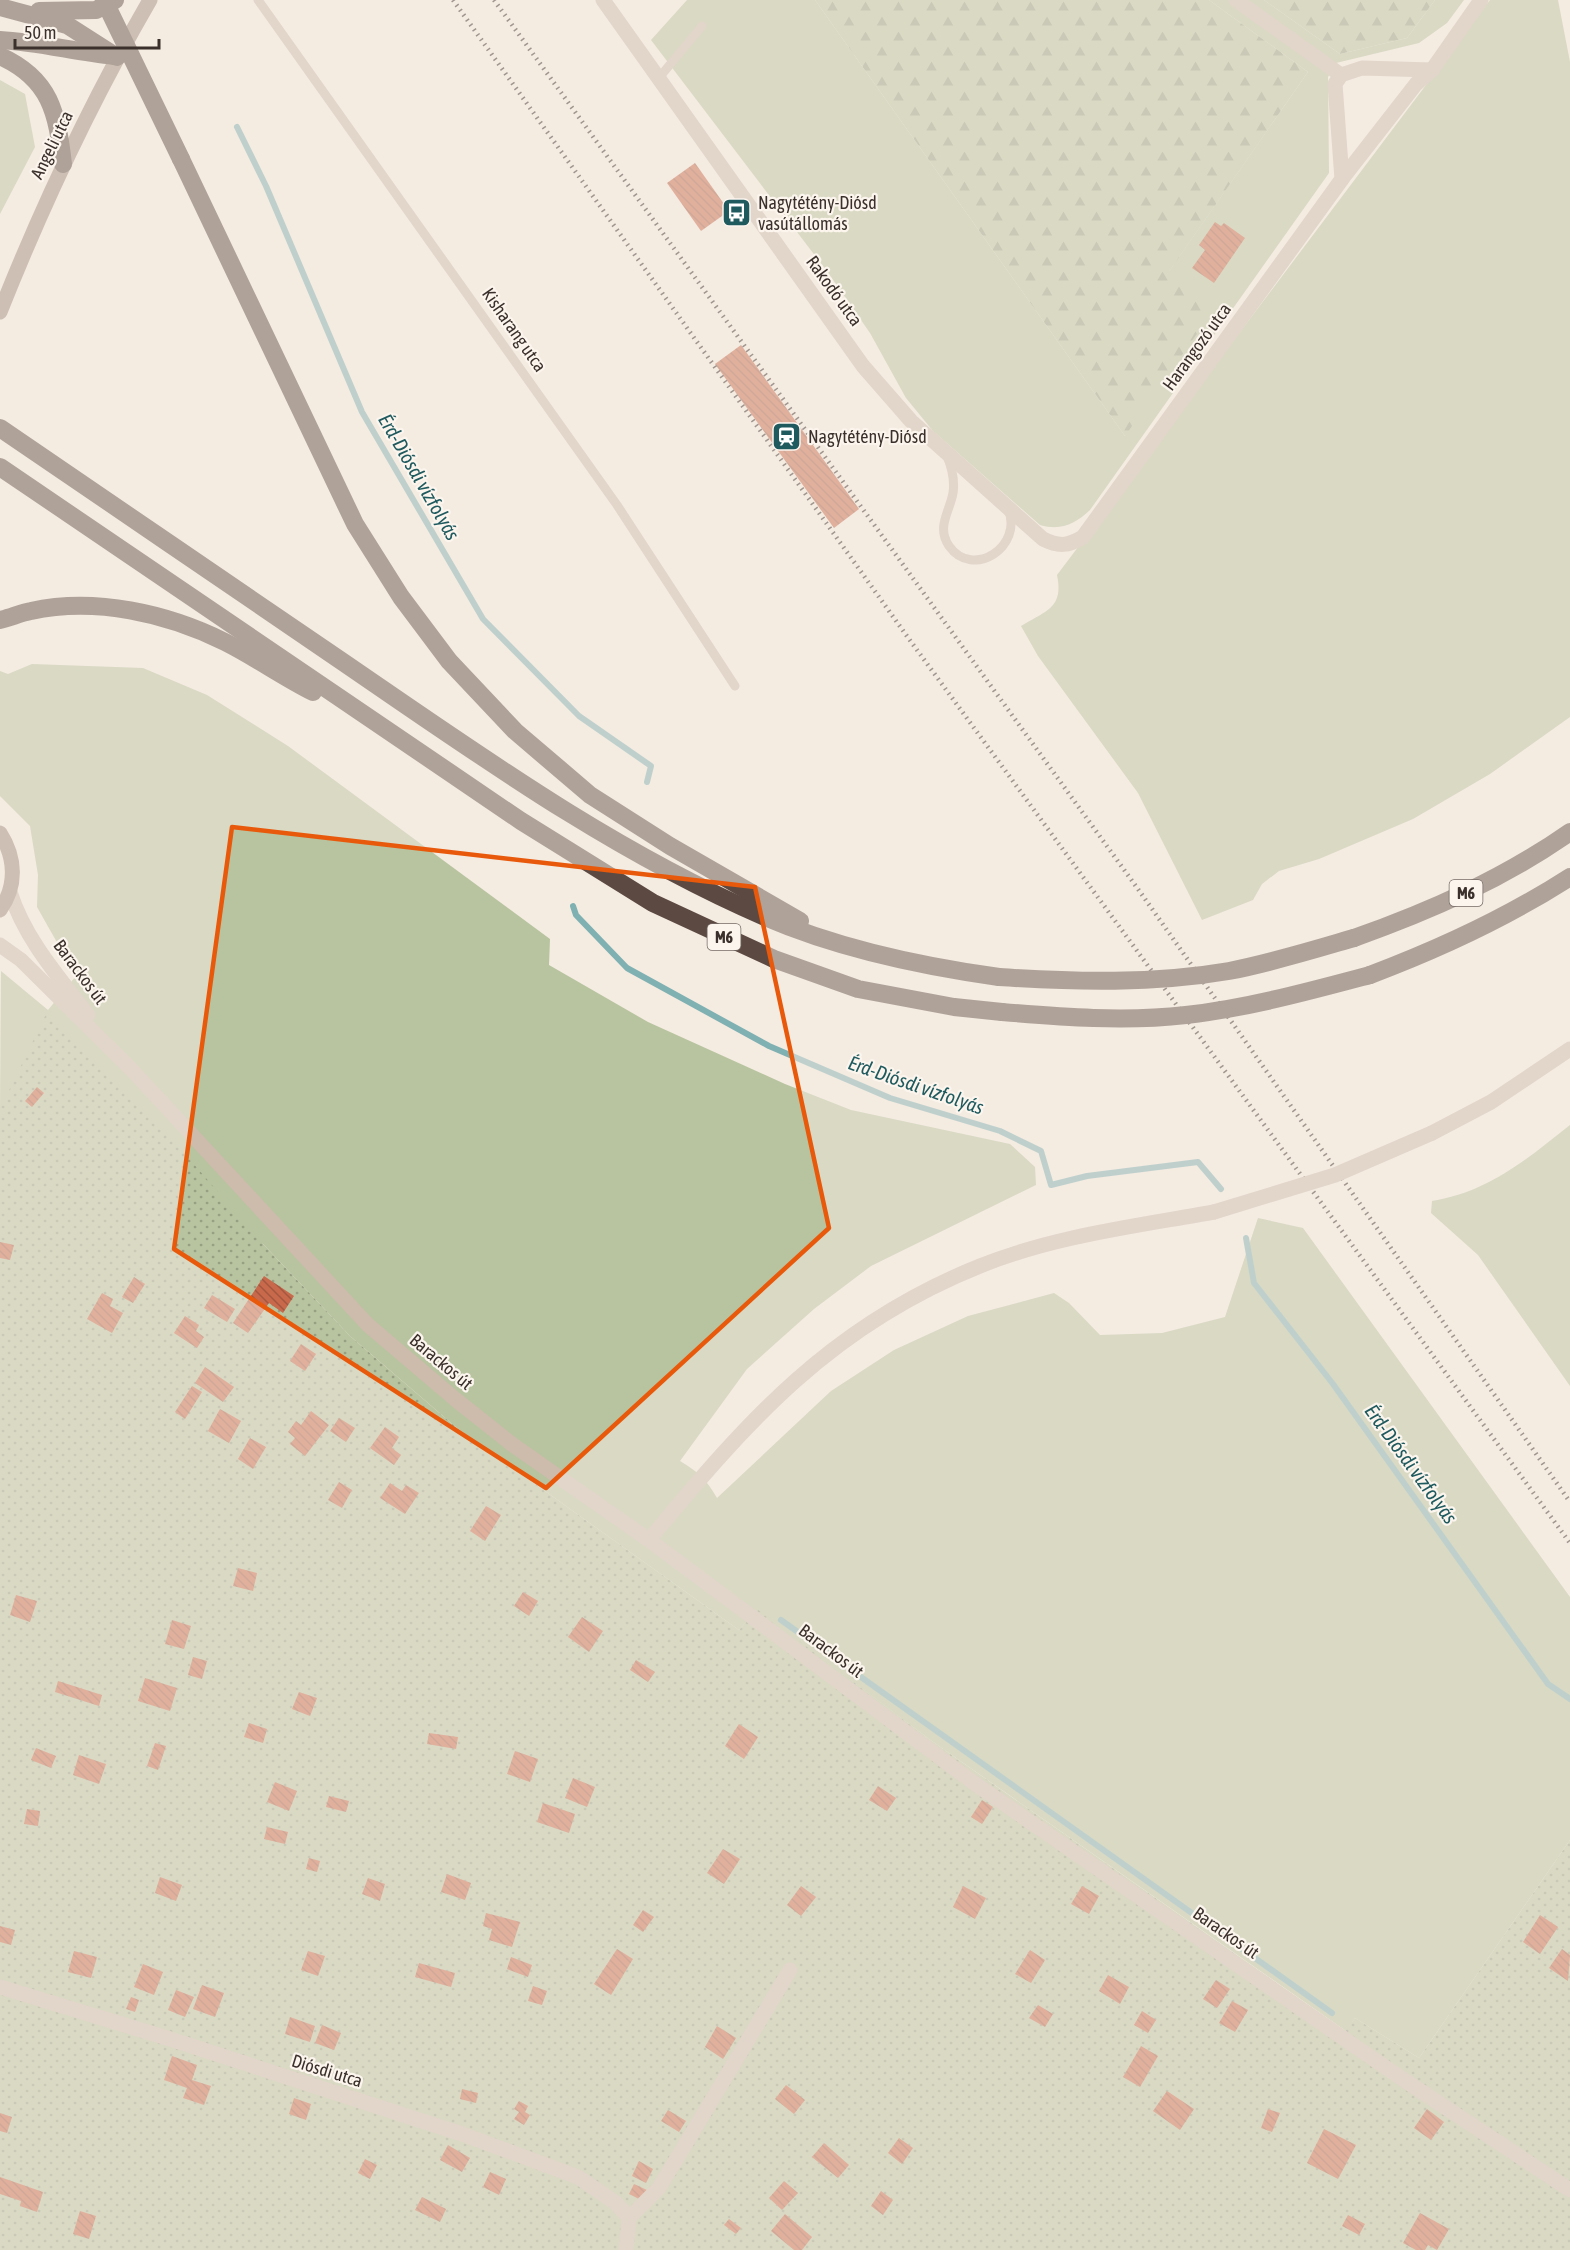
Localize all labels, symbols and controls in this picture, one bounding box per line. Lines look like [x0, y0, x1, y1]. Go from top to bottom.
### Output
scale bar [15, 12, 159, 50]
text: 50 m [24, 22, 56, 43]
street label: Angeli utca [26, 107, 77, 182]
place label: Nagytétény-Diósd vasútállomás [758, 192, 877, 234]
bus stop icon: Nagytétény-Diósd vasútállomás [721, 197, 753, 229]
street label: Rakodó utca [802, 252, 867, 330]
street label: Kisharang utca [478, 284, 551, 376]
street label: Harangozó utca [1158, 299, 1235, 394]
water label: Érd-Diósdi vízfolyás [374, 410, 465, 544]
station icon: Nagytétény-Diósd [771, 421, 803, 453]
place label: Nagytétény-Diósd [808, 426, 927, 447]
road number: M6 [1450, 880, 1482, 906]
road number: M6 [708, 924, 740, 950]
street label: Barackos út [49, 935, 112, 1008]
water label: Érd-Diósdi vízfolyás [845, 1051, 987, 1118]
street label: Barackos út [406, 1329, 477, 1394]
water label: Érd-Diósdi vízfolyás [1360, 1400, 1462, 1528]
street label: Barackos út [795, 1619, 868, 1682]
street label: Barackos út [1189, 1902, 1263, 1963]
street label: Diósdi utca [289, 2050, 365, 2091]

